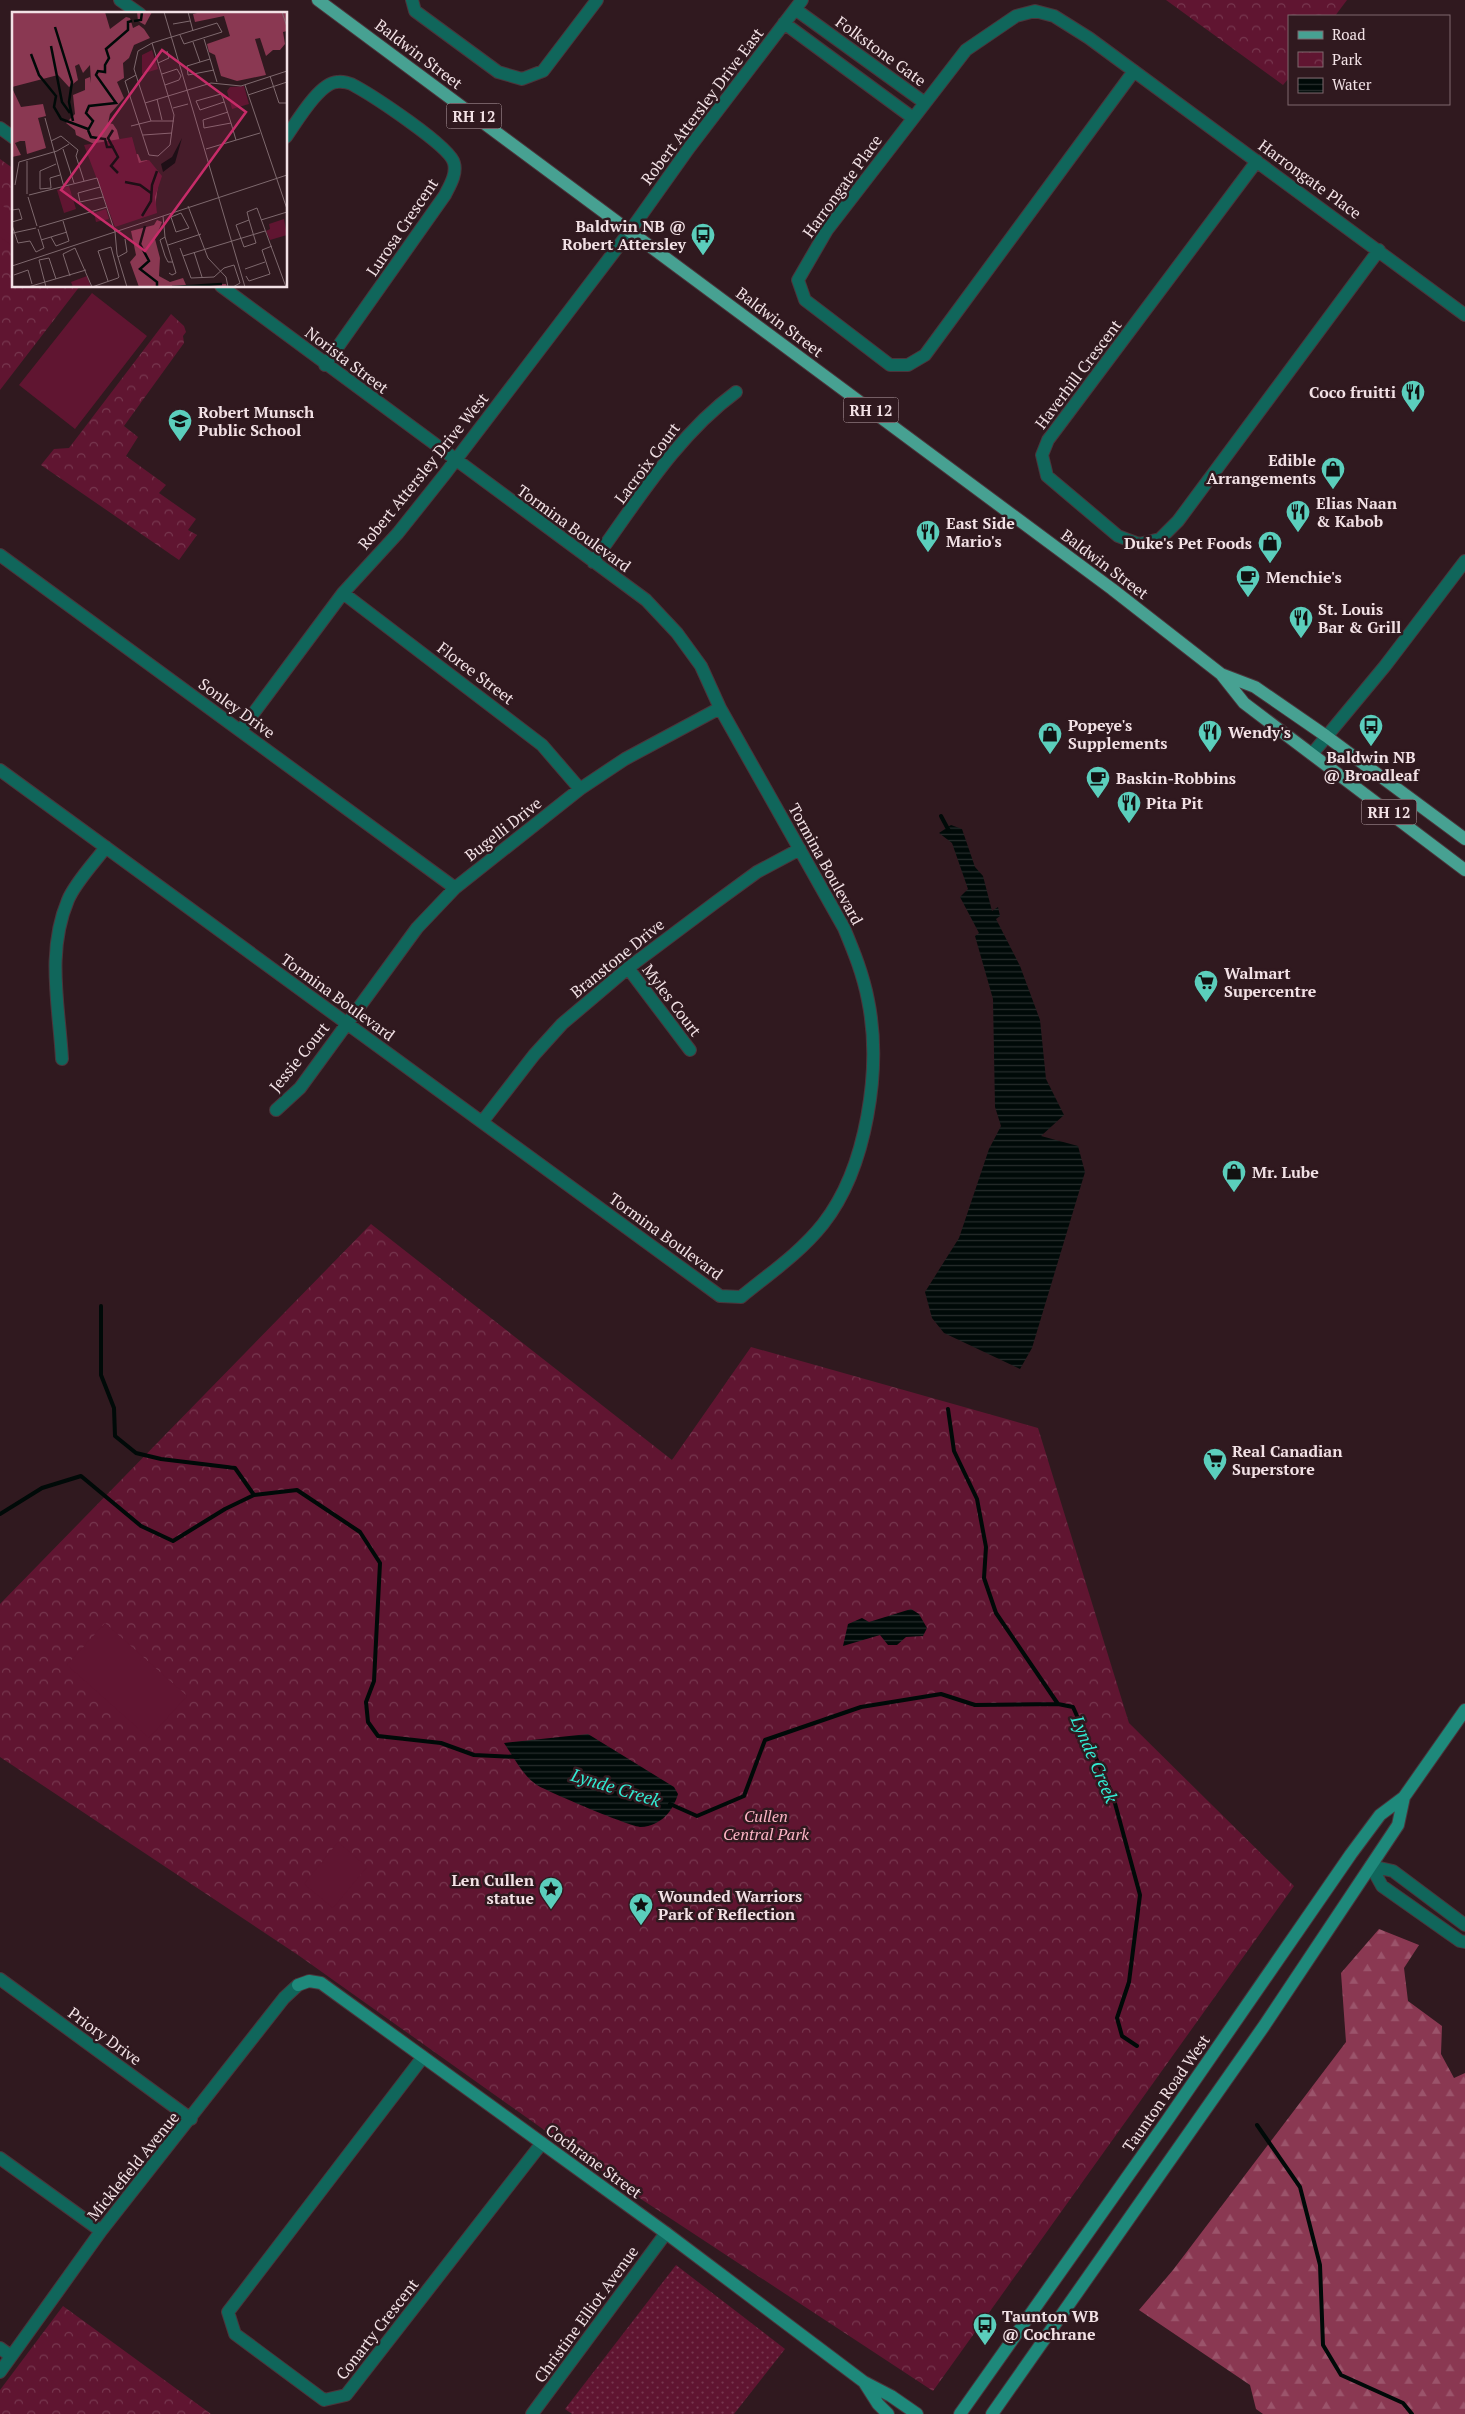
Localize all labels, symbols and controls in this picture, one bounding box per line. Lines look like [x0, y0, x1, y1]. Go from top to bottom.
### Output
street label: Folkstone Gate [831, 11, 931, 91]
inset map [12, 12, 288, 288]
street label: Baldwin Street [371, 14, 467, 94]
legend [1288, 15, 1450, 105]
street label: Robert Attersley Drive East [636, 23, 768, 189]
text: Road [1332, 24, 1365, 44]
text: Park [1332, 49, 1362, 69]
text: Water [1332, 74, 1372, 94]
road number: RH 12 [446, 104, 502, 128]
street label: Harrongate Place [797, 130, 887, 242]
street label: Harrongate Place [1254, 134, 1366, 224]
street label: Lurosa Crescent [361, 174, 443, 280]
place label: Baldwin NB @ Robert Attersley [562, 215, 687, 255]
bus stop icon: Baldwin NB @ Robert Attersley [690, 222, 716, 256]
street label: Baldwin Street [732, 282, 828, 362]
street label: Haverhill Crescent [1030, 315, 1126, 433]
street label: Norista Street [301, 321, 393, 399]
restaurant icon: Coco fruitti [1400, 379, 1426, 413]
place label: Coco fruitti [1309, 381, 1396, 403]
street label: Robert Attersley Drive West [353, 388, 493, 554]
road number: RH 12 [844, 398, 898, 422]
place label: Robert Munsch Public School [198, 401, 315, 441]
school or university icon: Robert Munsch Public School [167, 408, 193, 442]
street label: Lacroix Court [609, 418, 685, 508]
place label: Edible Arrangements [1206, 449, 1316, 489]
shop icon: Edible Arrangements [1320, 456, 1346, 490]
street label: Tormina Boulevard [513, 479, 635, 577]
place label: Elias Naan & Kabob [1316, 492, 1398, 532]
restaurant icon: Elias Naan & Kabob [1285, 499, 1311, 533]
place label: East Side Mario's [946, 512, 1015, 552]
restaurant icon: East Side Mario's [915, 519, 941, 553]
street label: Baldwin Street [1057, 524, 1153, 604]
shop icon: Duke's Pet Foods [1257, 530, 1283, 564]
place label: Duke's Pet Foods [1124, 532, 1252, 554]
cafe icon: Menchie's [1235, 564, 1261, 598]
place label: Menchie's [1266, 566, 1342, 588]
place label: St. Louis Bar & Grill [1318, 598, 1401, 638]
restaurant icon: St. Louis Bar & Grill [1288, 605, 1314, 639]
street label: Floree Street [433, 637, 519, 709]
street label: Sonley Drive [194, 673, 280, 743]
bus stop icon: Baldwin NB @ Broadleaf [1358, 713, 1384, 747]
place label: Popeye's Supplements [1068, 714, 1168, 754]
restaurant icon: Wendy's [1197, 719, 1223, 753]
shop icon: Popeye's Supplements [1037, 721, 1063, 755]
place label: Wendy's [1228, 721, 1291, 743]
place label: Baldwin NB @ Broadleaf [1323, 746, 1421, 786]
cafe icon: Baskin-Robbins [1085, 765, 1111, 799]
place label: Baskin-Robbins [1116, 767, 1236, 789]
restaurant icon: Pita Pit [1116, 790, 1142, 824]
street label: Bugelli Drive [460, 792, 546, 866]
place label: Pita Pit [1146, 792, 1204, 814]
street label: Tormina Boulevard [783, 799, 869, 929]
road number: RH 12 [1362, 800, 1416, 824]
street label: Branstone Drive [565, 913, 669, 1003]
street label: Tormina Boulevard [277, 948, 399, 1046]
street label: Myles Court [637, 959, 707, 1041]
place label: Walmart Supercentre [1224, 962, 1317, 1002]
supermarket icon: Walmart Supercentre [1193, 969, 1219, 1003]
street label: Jessie Court [264, 1017, 334, 1097]
shop icon: Mr. Lube [1221, 1159, 1247, 1193]
place label: Mr. Lube [1252, 1161, 1319, 1183]
street label: Tormina Boulevard [605, 1187, 727, 1285]
place label: Real Canadian Superstore [1232, 1440, 1343, 1480]
supermarket icon: Real Canadian Superstore [1202, 1447, 1228, 1481]
water label: Lynde Creek [1065, 1711, 1124, 1807]
water label: Lynde Creek [567, 1762, 664, 1812]
park label: Cullen Central Park [723, 1805, 809, 1845]
place label: Len Cullen statue [452, 1869, 535, 1909]
place icon: Len Cullen statue [538, 1876, 564, 1910]
place label: Wounded Warriors Park of Reflection [658, 1885, 802, 1925]
place icon: Wounded Warriors Park of Reflection [628, 1892, 654, 1926]
street label: Priory Drive [64, 2002, 146, 2070]
street label: Taunton Road West [1117, 2030, 1215, 2156]
street label: Micklefield Avenue [82, 2107, 184, 2225]
street label: Cochrane Street [541, 2119, 647, 2203]
street label: Christine Elliot Avenue [529, 2241, 643, 2387]
street label: Conarty Crescent [331, 2274, 423, 2384]
place label: Taunton WB @ Cochrane [1002, 2305, 1099, 2345]
bus stop icon: Taunton WB @ Cochrane [972, 2312, 998, 2346]

